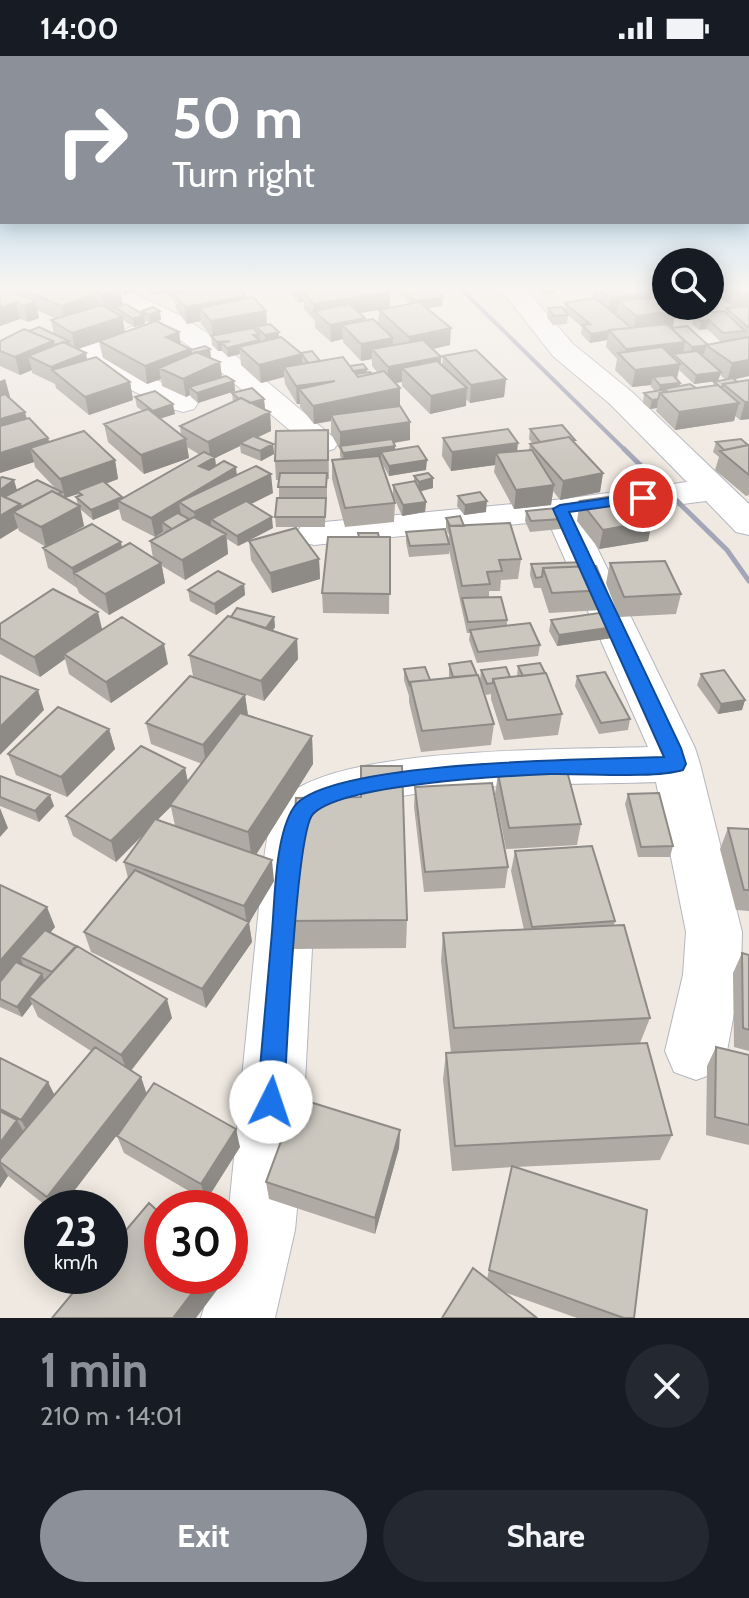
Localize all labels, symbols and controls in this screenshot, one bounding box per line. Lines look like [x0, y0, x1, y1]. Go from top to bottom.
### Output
text: 14:00 [40, 10, 119, 47]
text: 50 m [172, 84, 303, 152]
icon: right [40, 88, 144, 192]
text: Turn right [172, 152, 315, 196]
map controls [652, 248, 724, 320]
button: search [652, 248, 724, 320]
pin [609, 464, 677, 532]
icon: arrive [621, 476, 665, 520]
position arrow [229, 1060, 313, 1144]
speed limit sign: 30 [144, 1190, 248, 1294]
text: 23 [55, 1207, 97, 1256]
text: km/h [54, 1250, 98, 1274]
text: 1 min [40, 1341, 148, 1399]
button: close [625, 1344, 709, 1428]
text: 210 m · 14:01 [40, 1400, 182, 1432]
button: Exit [40, 1490, 367, 1582]
button: Share [383, 1490, 709, 1582]

